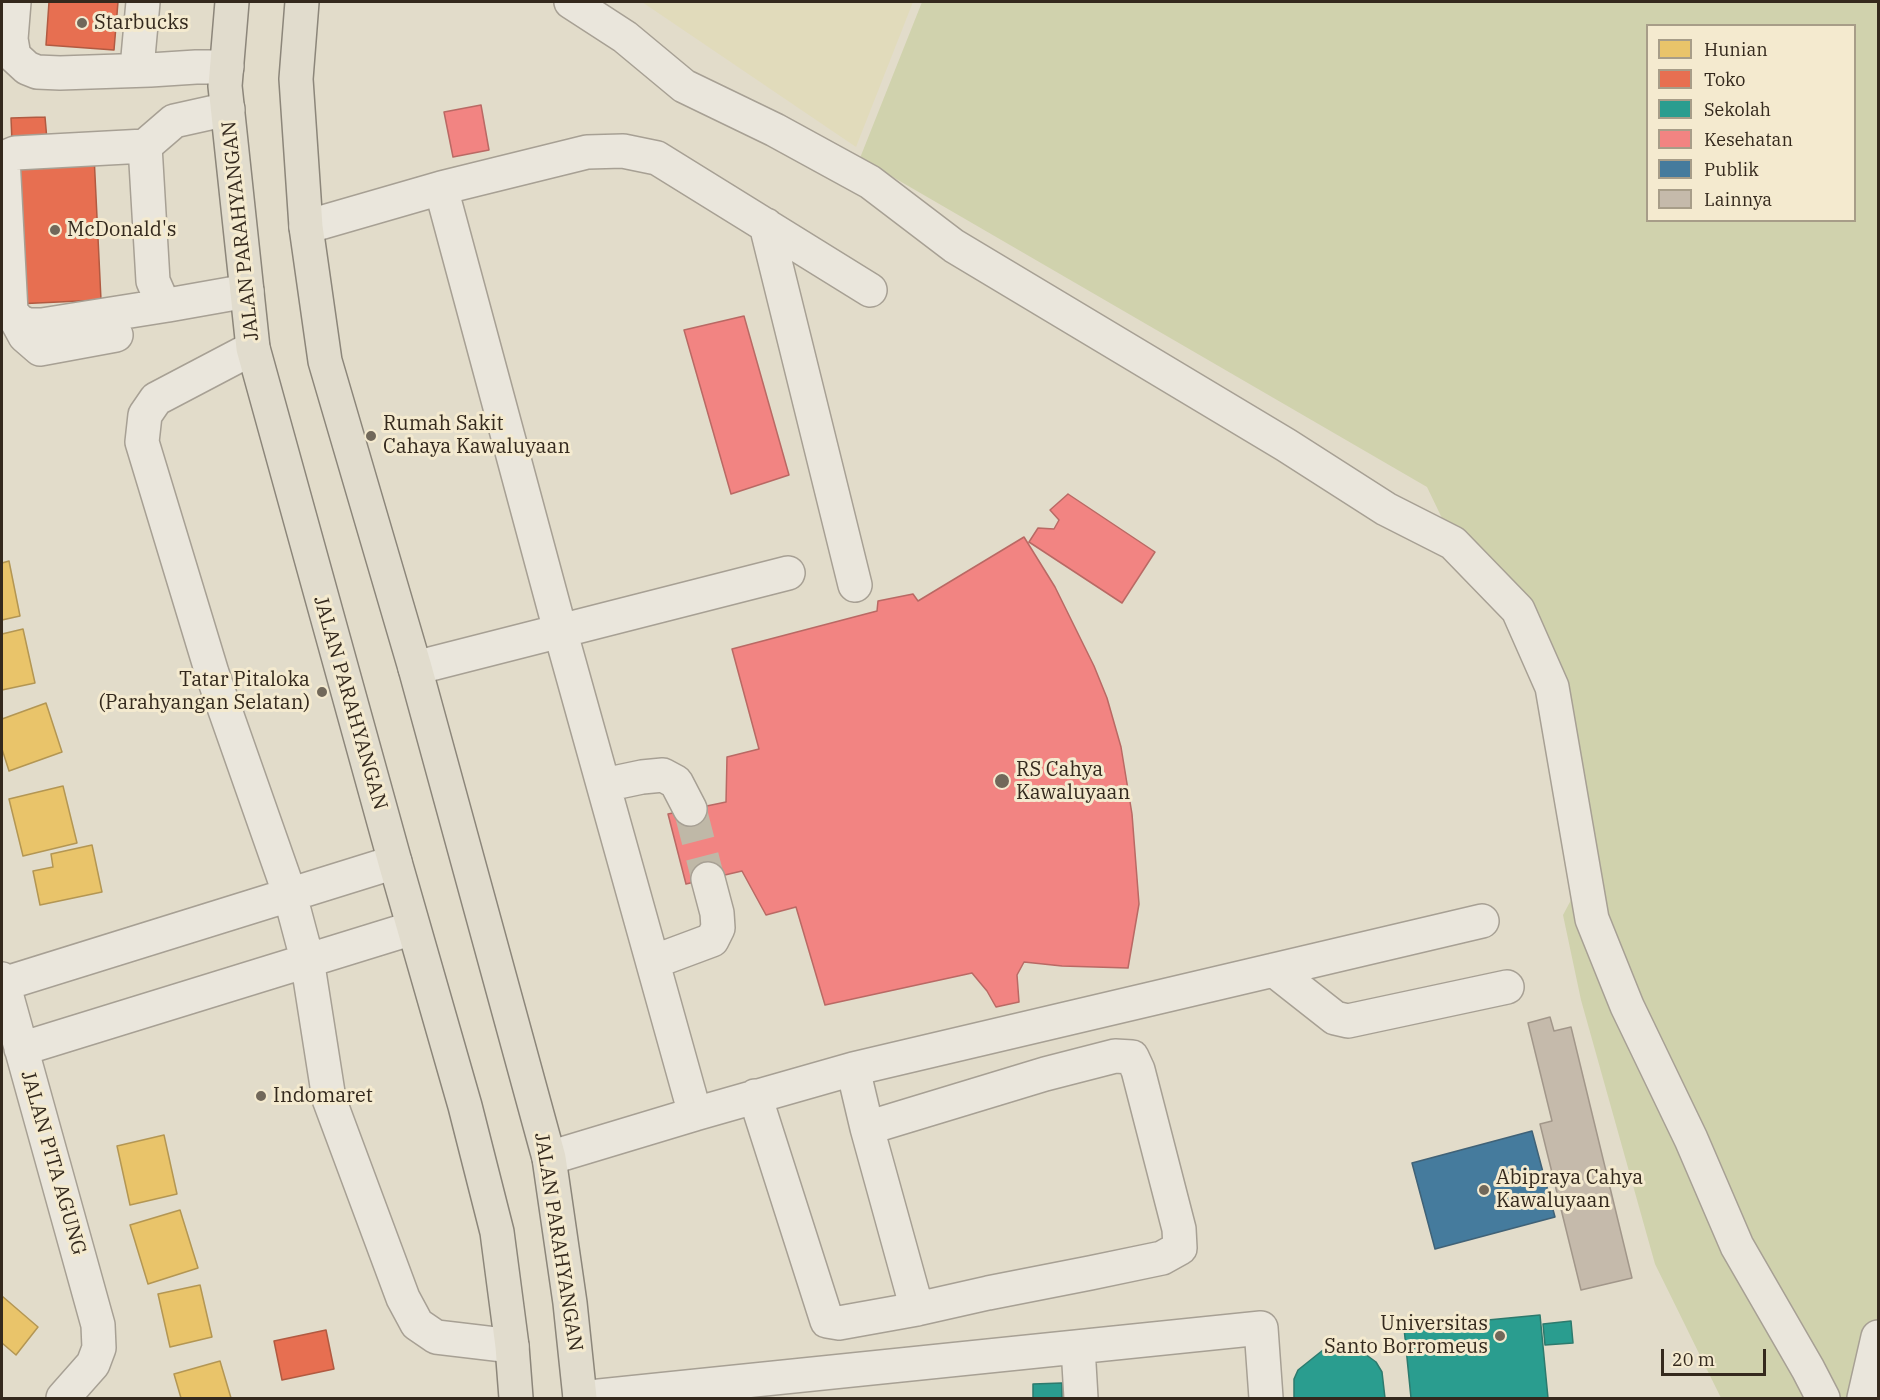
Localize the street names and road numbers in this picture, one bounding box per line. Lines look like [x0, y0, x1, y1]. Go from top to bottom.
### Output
street label: JALAN PARAHYANGAN [218, 120, 264, 342]
street label: JALAN PARAHYANGAN [308, 593, 392, 813]
street label: JALAN PITA AGUNG [15, 1068, 91, 1258]
street label: JALAN PARAHYANGAN [529, 1131, 587, 1353]

